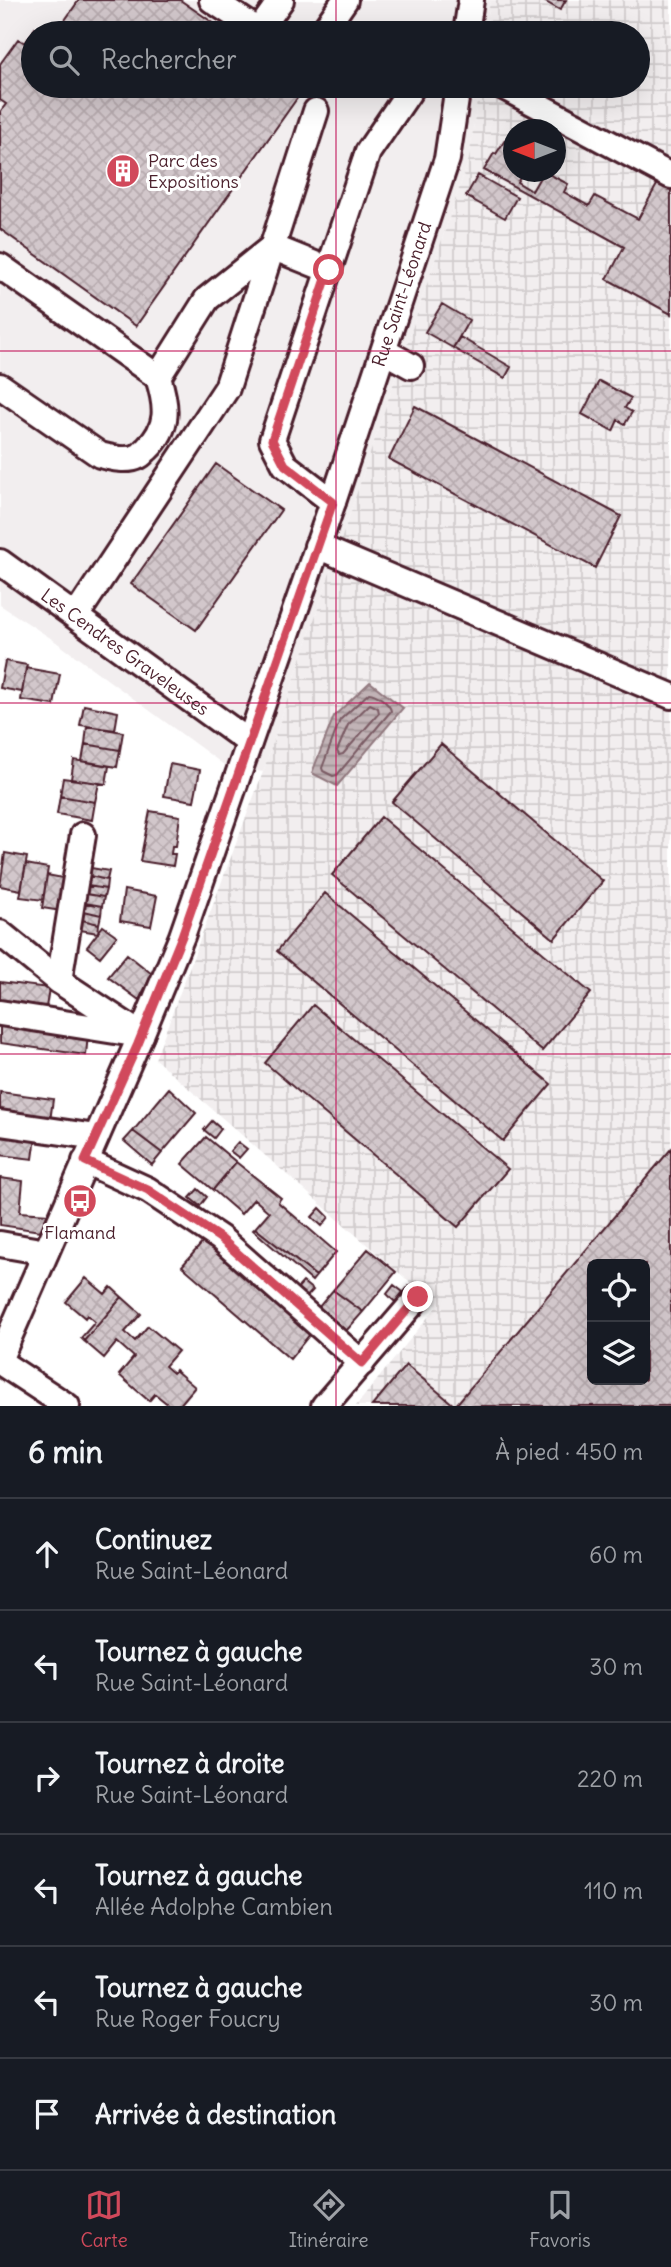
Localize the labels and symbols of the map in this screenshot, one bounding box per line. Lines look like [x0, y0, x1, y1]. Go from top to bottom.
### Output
north arrow [503, 119, 566, 182]
place label: Parc des Expositions [148, 149, 239, 193]
building icon: Parc des Expositions [104, 152, 142, 190]
street label: Rue Saint-Léonard [367, 218, 436, 370]
route start [313, 254, 344, 285]
street label: Les Cendres Graveleuses [37, 583, 214, 720]
bus stop icon: Flamand [61, 1182, 99, 1220]
place label: Flamand [44, 1221, 116, 1244]
route end [402, 1281, 433, 1312]

